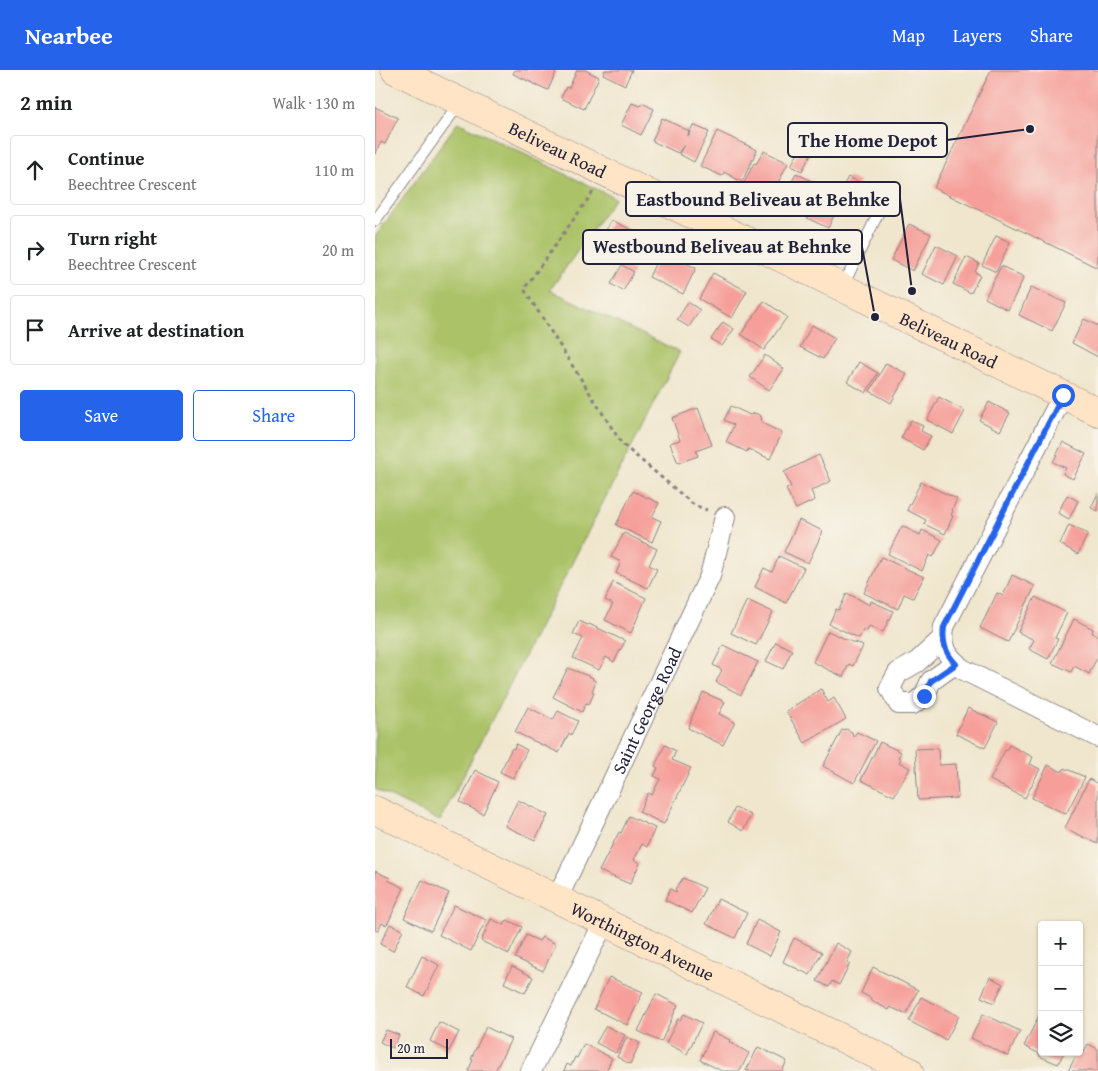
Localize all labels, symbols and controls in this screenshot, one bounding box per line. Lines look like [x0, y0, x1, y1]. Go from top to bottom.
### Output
text: Nearbee [25, 18, 113, 53]
text: Map [892, 22, 925, 49]
text: Layers [953, 22, 1002, 49]
text: Share [1030, 22, 1073, 49]
text: 2 min [20, 87, 72, 118]
text: Walk · 130 m [272, 91, 355, 115]
street label: Beliveau Road [504, 114, 612, 185]
callout: The Home Depot [788, 123, 947, 157]
text: The Home Depot [799, 126, 938, 154]
text: Continue [68, 144, 145, 172]
icon: ahead [21, 156, 49, 184]
text: 110 m [314, 158, 354, 182]
text: Beechtree Crescent [68, 172, 197, 196]
callout: Eastbound Beliveau at Behnke [626, 182, 900, 216]
text: Eastbound Beliveau at Behnke [636, 185, 890, 213]
text: Turn right [68, 224, 157, 252]
callout: Westbound Beliveau at Behnke [583, 230, 862, 264]
text: Westbound Beliveau at Behnke [593, 232, 851, 260]
icon: right [21, 236, 49, 264]
text: 20 m [322, 238, 354, 262]
text: Beechtree Crescent [68, 252, 197, 276]
street label: Beliveau Road [895, 304, 1003, 375]
icon: arrive [21, 316, 49, 344]
text: Arrive at destination [68, 316, 244, 344]
route start [1052, 384, 1075, 407]
button: Save [20, 390, 183, 441]
button: Share [193, 390, 355, 441]
street label: Saint George Road [605, 642, 688, 778]
route end [913, 685, 936, 708]
street label: Worthington Avenue [566, 894, 719, 987]
map controls [1038, 921, 1083, 1056]
button: + [1038, 921, 1083, 966]
button: − [1038, 966, 1083, 1011]
button: layers [1038, 1011, 1083, 1056]
scale bar [390, 1036, 447, 1059]
text: 20 m [397, 1038, 425, 1058]

